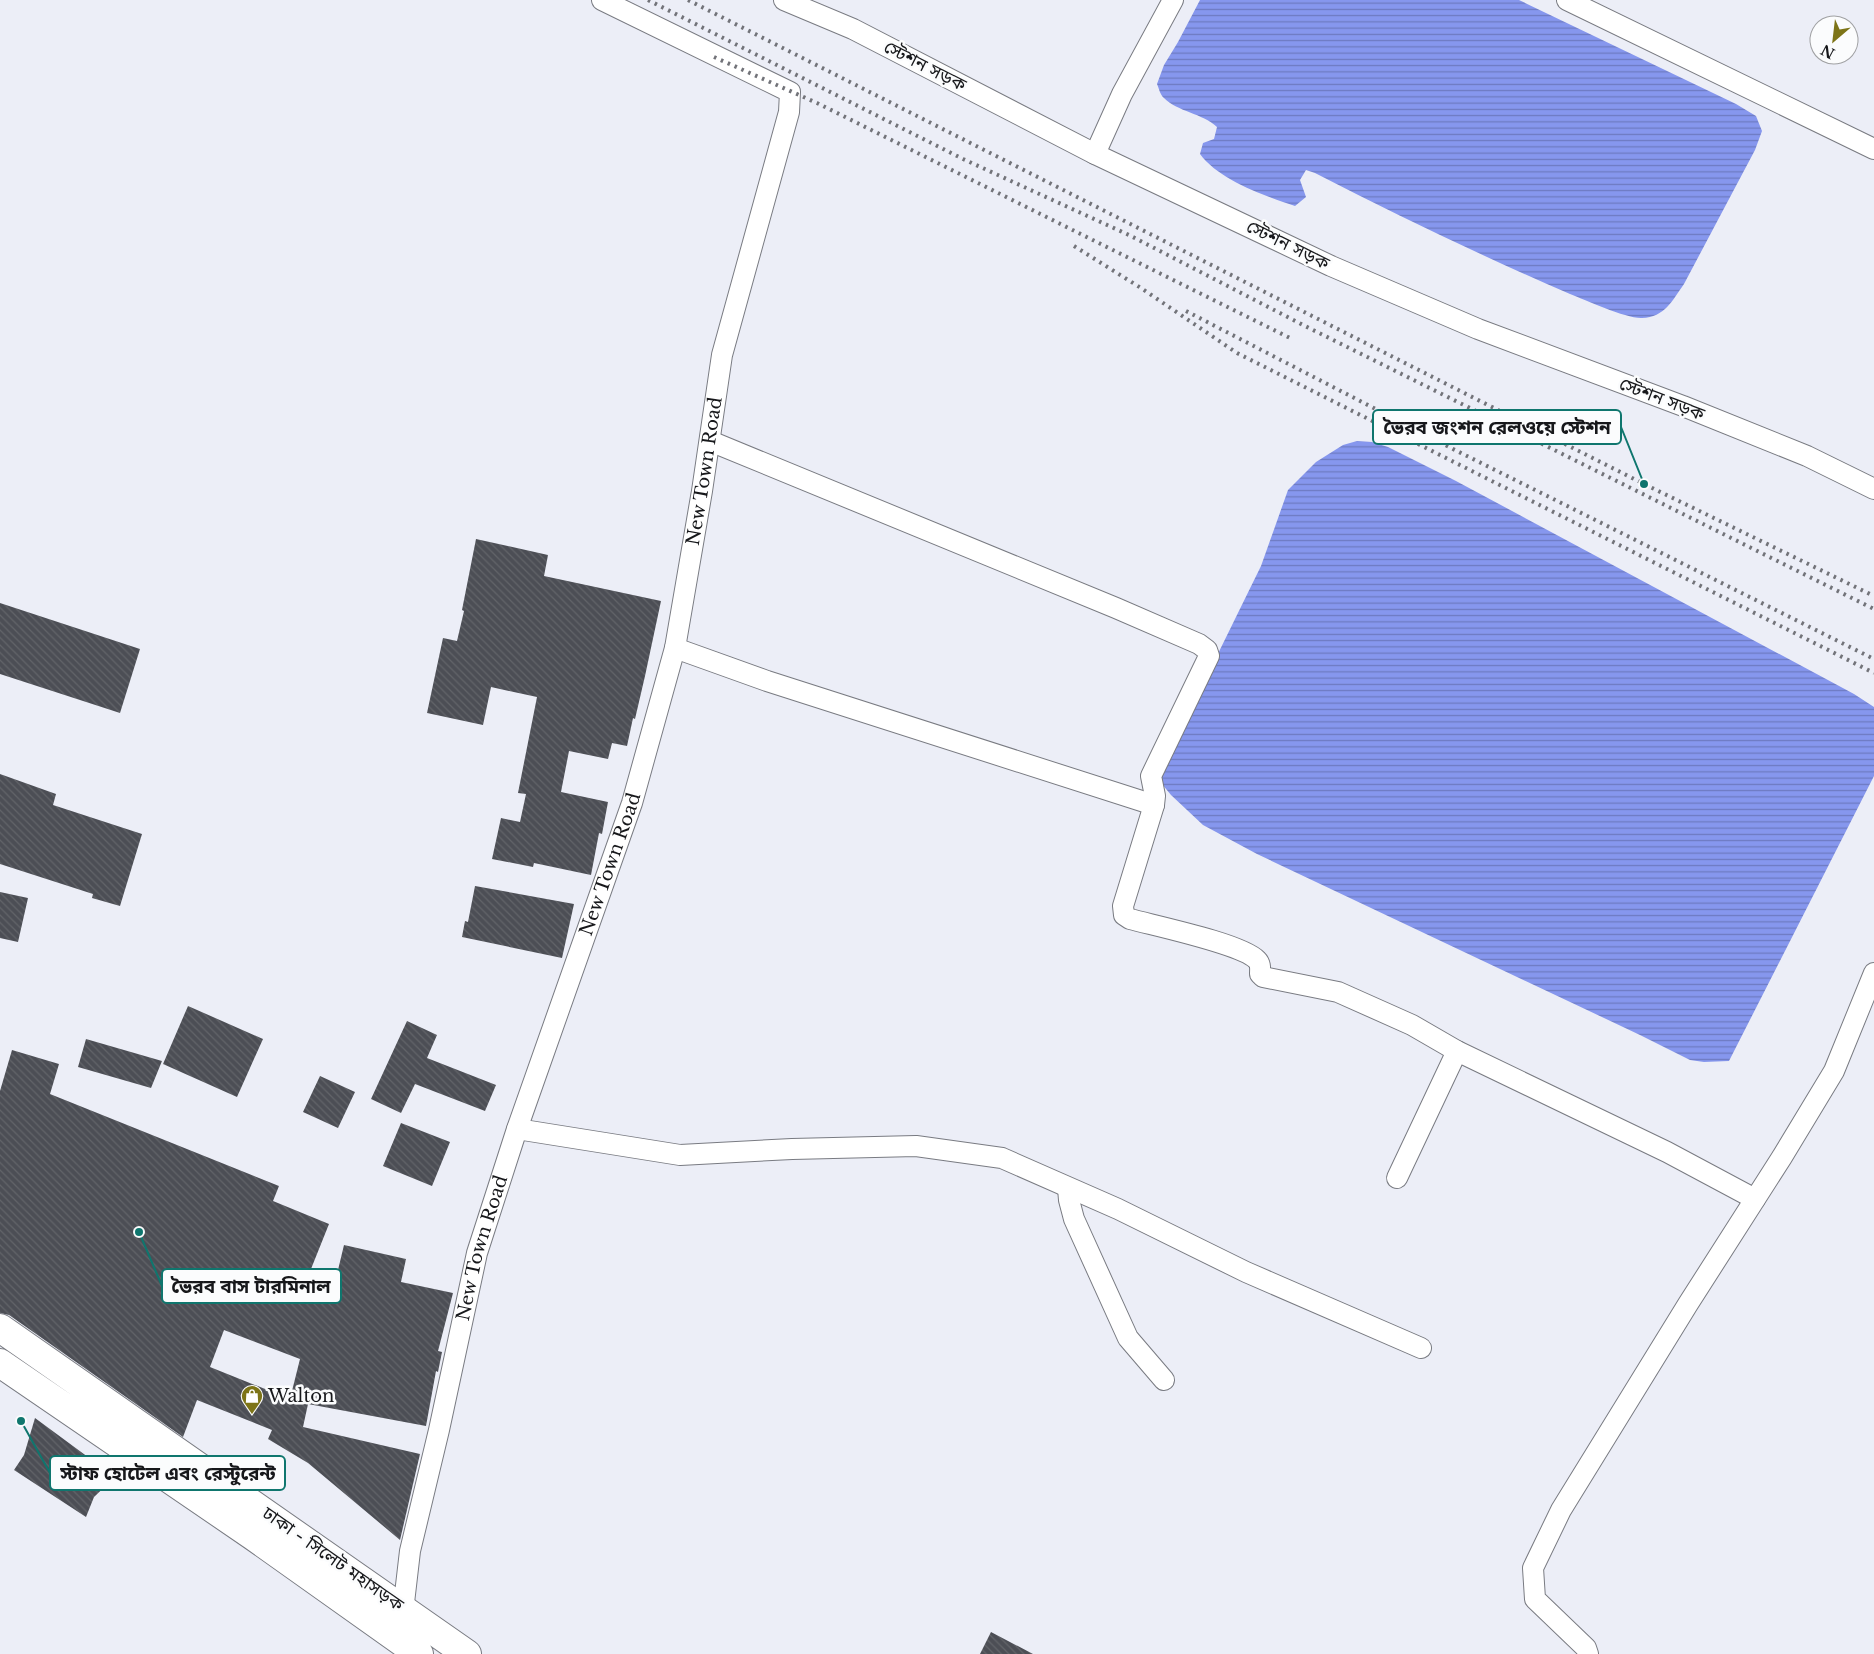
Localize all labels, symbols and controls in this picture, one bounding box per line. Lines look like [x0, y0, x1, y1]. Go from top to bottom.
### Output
north arrow [1809, 15, 1859, 65]
street label: স্টেশন সড়ক [880, 36, 970, 96]
text: N [1818, 40, 1838, 63]
street label: স্টেশন সড়ক [1243, 215, 1333, 275]
street label: স্টেশন সড়ক [1616, 373, 1708, 425]
street label: New Town Road [682, 395, 727, 547]
callout: ভৈরব জংশন রেলওয়ে স্টেশন [1373, 410, 1621, 444]
text: ভৈরব জংশন রেলওয়ে স্টেশন [1382, 416, 1612, 439]
street label: New Town Road [575, 790, 645, 939]
street label: New Town Road [452, 1172, 512, 1323]
callout: ভৈরব বাস টারমিনাল [162, 1269, 341, 1303]
text: ভৈরব বাস টারমিনাল [170, 1275, 331, 1298]
shop icon: Walton [240, 1384, 264, 1415]
place label: Walton [267, 1385, 334, 1407]
callout: স্টাফ হোটেল এবং রেস্টুরেন্ট [50, 1456, 285, 1490]
text: স্টাফ হোটেল এবং রেস্টুরেন্ট [59, 1462, 277, 1486]
street label: ঢাকা - সিলেট মহাসড়ক [257, 1501, 408, 1616]

